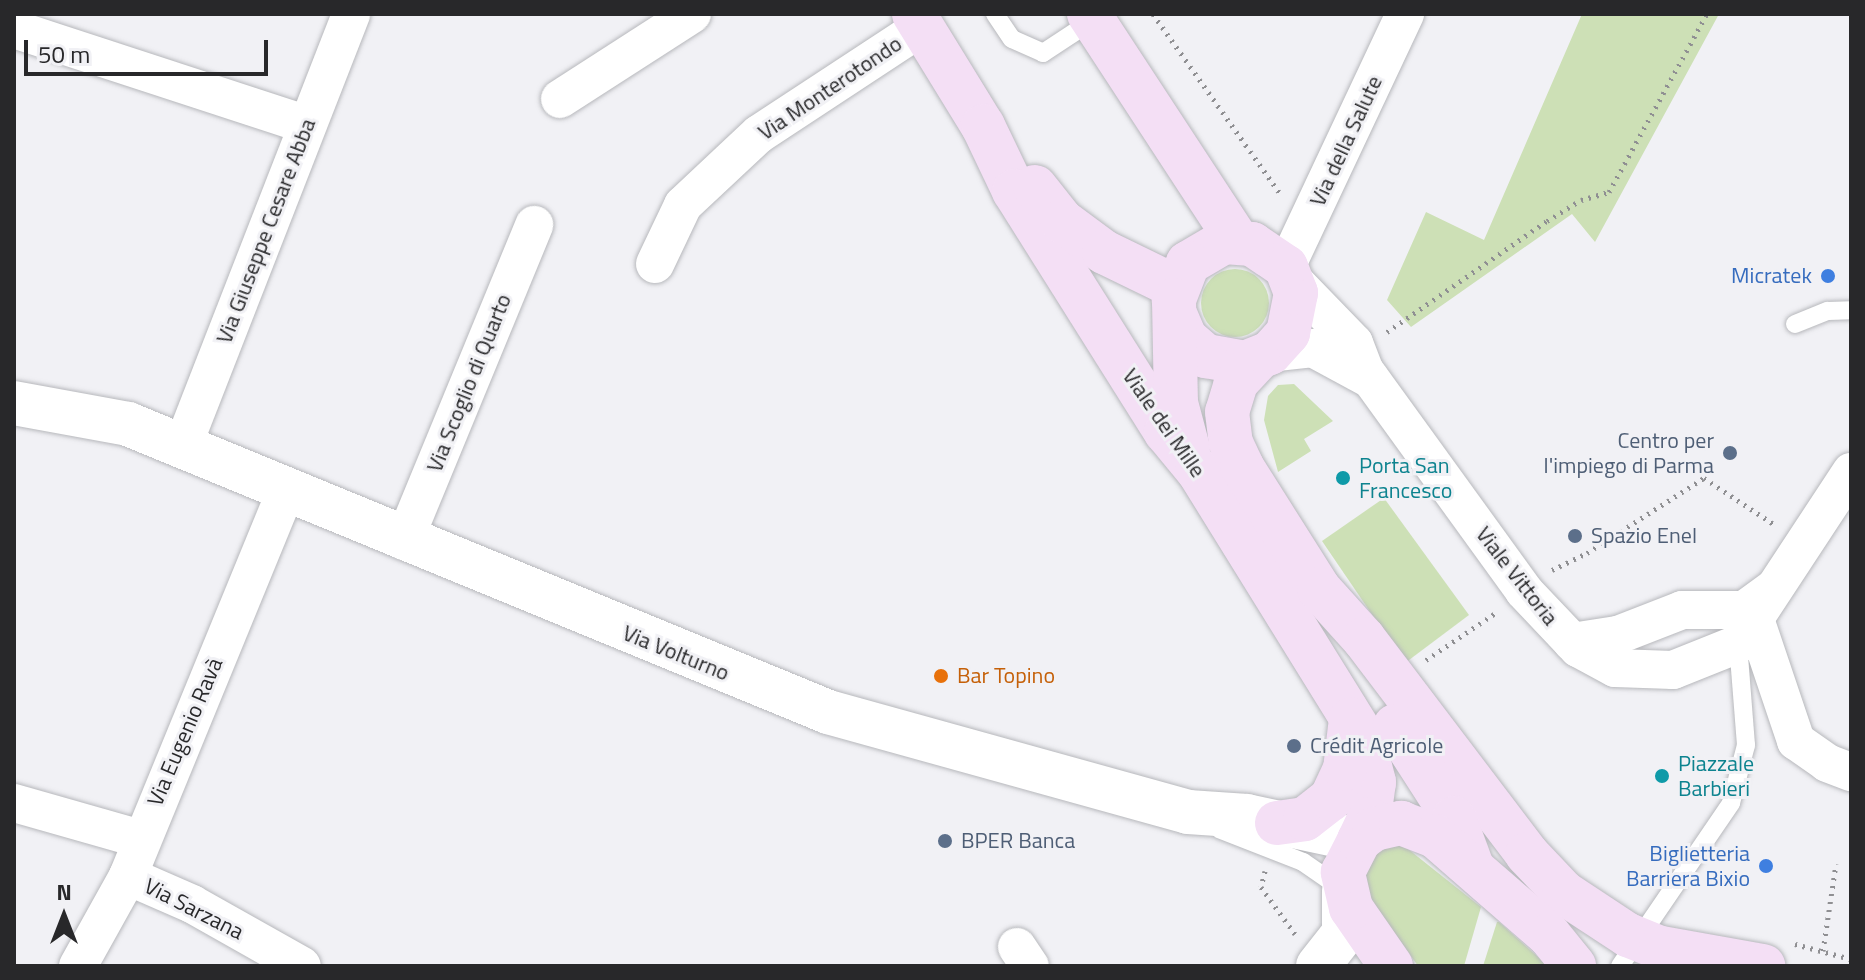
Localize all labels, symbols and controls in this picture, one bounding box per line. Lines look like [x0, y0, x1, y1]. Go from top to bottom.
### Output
scale bar [28, 24, 272, 74]
street label: Via Monterotondo [753, 30, 907, 146]
text: 50 m [38, 36, 90, 72]
street label: Via della Salute [1304, 72, 1388, 210]
street label: Via Giuseppe Cesare Abba [211, 115, 321, 347]
place label: Micratek [1731, 263, 1812, 289]
marker: Micratek [1819, 267, 1837, 285]
street label: Via Scoglio di Quarto [421, 290, 517, 476]
street label: Viale dei Mille [1117, 364, 1211, 482]
place label: Centro per l'impiego di Parma [1544, 427, 1714, 478]
marker: Centro per l'impiego di Parma [1721, 444, 1739, 462]
place label: Porta San Francesco [1359, 452, 1452, 504]
marker: Porta San Francesco [1334, 469, 1352, 487]
street label: Viale Vittoria [1470, 521, 1564, 631]
place label: Spazio Enel [1591, 523, 1697, 549]
marker: Spazio Enel [1566, 527, 1584, 545]
street label: Via Volturno [619, 620, 733, 686]
street label: Via Eugenio Ravà [142, 654, 228, 810]
place label: Bar Topino [957, 663, 1055, 689]
marker: Bar Topino [932, 667, 950, 685]
place label: Crédit Agricole [1310, 733, 1443, 759]
marker: Crédit Agricole [1285, 737, 1303, 755]
place label: Piazzale Barbieri [1678, 750, 1754, 802]
marker: Piazzale Barbieri [1653, 767, 1671, 785]
place label: BPER Banca [961, 828, 1075, 854]
marker: BPER Banca [936, 832, 954, 850]
place label: Biglietteria Barriera Bixio [1626, 840, 1750, 892]
marker: Biglietteria Barriera Bixio [1757, 857, 1775, 875]
street label: Via Sarzana [140, 873, 248, 945]
text: N [56, 875, 72, 909]
north arrow [24, 876, 104, 956]

